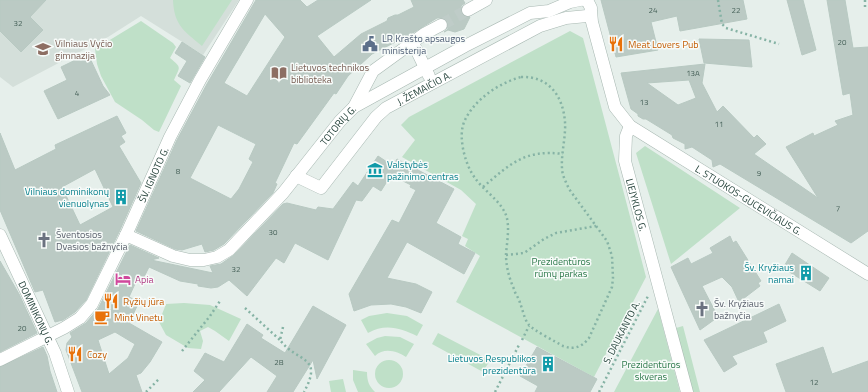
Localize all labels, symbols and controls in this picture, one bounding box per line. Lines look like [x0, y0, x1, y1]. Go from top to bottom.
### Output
house number: 24 [649, 4, 658, 16]
house number: 22 [732, 4, 740, 16]
house number: 32 [14, 17, 22, 29]
place label: LR Krašto apsaugos ministerija [382, 31, 466, 58]
public building icon: LR Krašto apsaugos ministerija [361, 35, 379, 53]
restaurant icon: Meat Lovers Pub [607, 35, 625, 53]
place label: Vilniaus Vyčio gimnazija [55, 36, 112, 63]
house number: 20 [838, 36, 847, 48]
place label: Meat Lovers Pub [628, 37, 699, 52]
school or university icon: Vilniaus Vyčio gimnazija [34, 40, 52, 58]
place label: Lietuvos technikos biblioteka [291, 60, 369, 87]
library icon: Lietuvos technikos biblioteka [270, 64, 288, 82]
house number: 13A [686, 67, 700, 79]
street label: J. ŽEMAIČIO A. [394, 68, 454, 109]
house number: 4 [75, 87, 80, 99]
house number: 13 [640, 96, 648, 108]
street label: TOTORIŲ G. [317, 102, 360, 149]
house number: 11 [715, 118, 723, 130]
street label: ŠV. IGNOTO G. [135, 145, 173, 205]
place label: Valstybės pažinimo centras [387, 157, 459, 184]
museum icon: Valstybės pažinimo centras [366, 161, 384, 179]
street label: L. STUOKOS-GUCEVIČIAUS G. [692, 161, 805, 239]
house number: 8 [176, 165, 181, 177]
house number: 9 [757, 167, 762, 179]
street label: LIEJYKLOS G. [622, 177, 650, 233]
place label: Vilniaus dominikonų vienuolynas [25, 184, 109, 211]
building icon: Vilniaus dominikonų vienuolynas [112, 188, 130, 206]
house number: 7 [836, 202, 840, 214]
house number: 30 [269, 226, 278, 238]
place label: Šventosios Dvasios bažnyčia [56, 227, 128, 254]
church icon: Šventosios Dvasios bažnyčia [35, 231, 53, 249]
park label: Prezidentūros rūmų parkas [532, 254, 591, 281]
place label: Šv. Kryžiaus namai [744, 260, 794, 287]
house number: 32 [232, 263, 240, 275]
building icon: Šv. Kryžiaus namai [797, 264, 815, 282]
hotel icon: Apia [114, 270, 132, 288]
place label: Apia [135, 272, 153, 287]
street label: DOMINIKONŲ G. [14, 279, 57, 348]
restaurant icon: Ryžių jūra [102, 292, 120, 310]
place label: Ryžių jūra [123, 294, 164, 309]
place label: Šv. Kryžiaus bažnyčia [714, 296, 764, 323]
street label: S. DAUKANTO A. [599, 298, 644, 366]
church icon: Šv. Kryžiaus bažnyčia [693, 300, 711, 318]
cafe icon: Mint Vinetu [93, 308, 111, 326]
place label: Mint Vinetu [114, 310, 163, 325]
house number: 20 [18, 322, 27, 334]
restaurant icon: Cozy [66, 345, 84, 363]
place label: Cozy [87, 347, 107, 362]
place label: Lietuvos Respublikos prezidentūra [448, 351, 536, 378]
building icon: Lietuvos Respublikos prezidentūra [539, 355, 557, 373]
house number: 2B [274, 356, 284, 368]
park label: Prezidentūros skveras [622, 357, 681, 384]
house number: 12 [810, 376, 818, 388]

